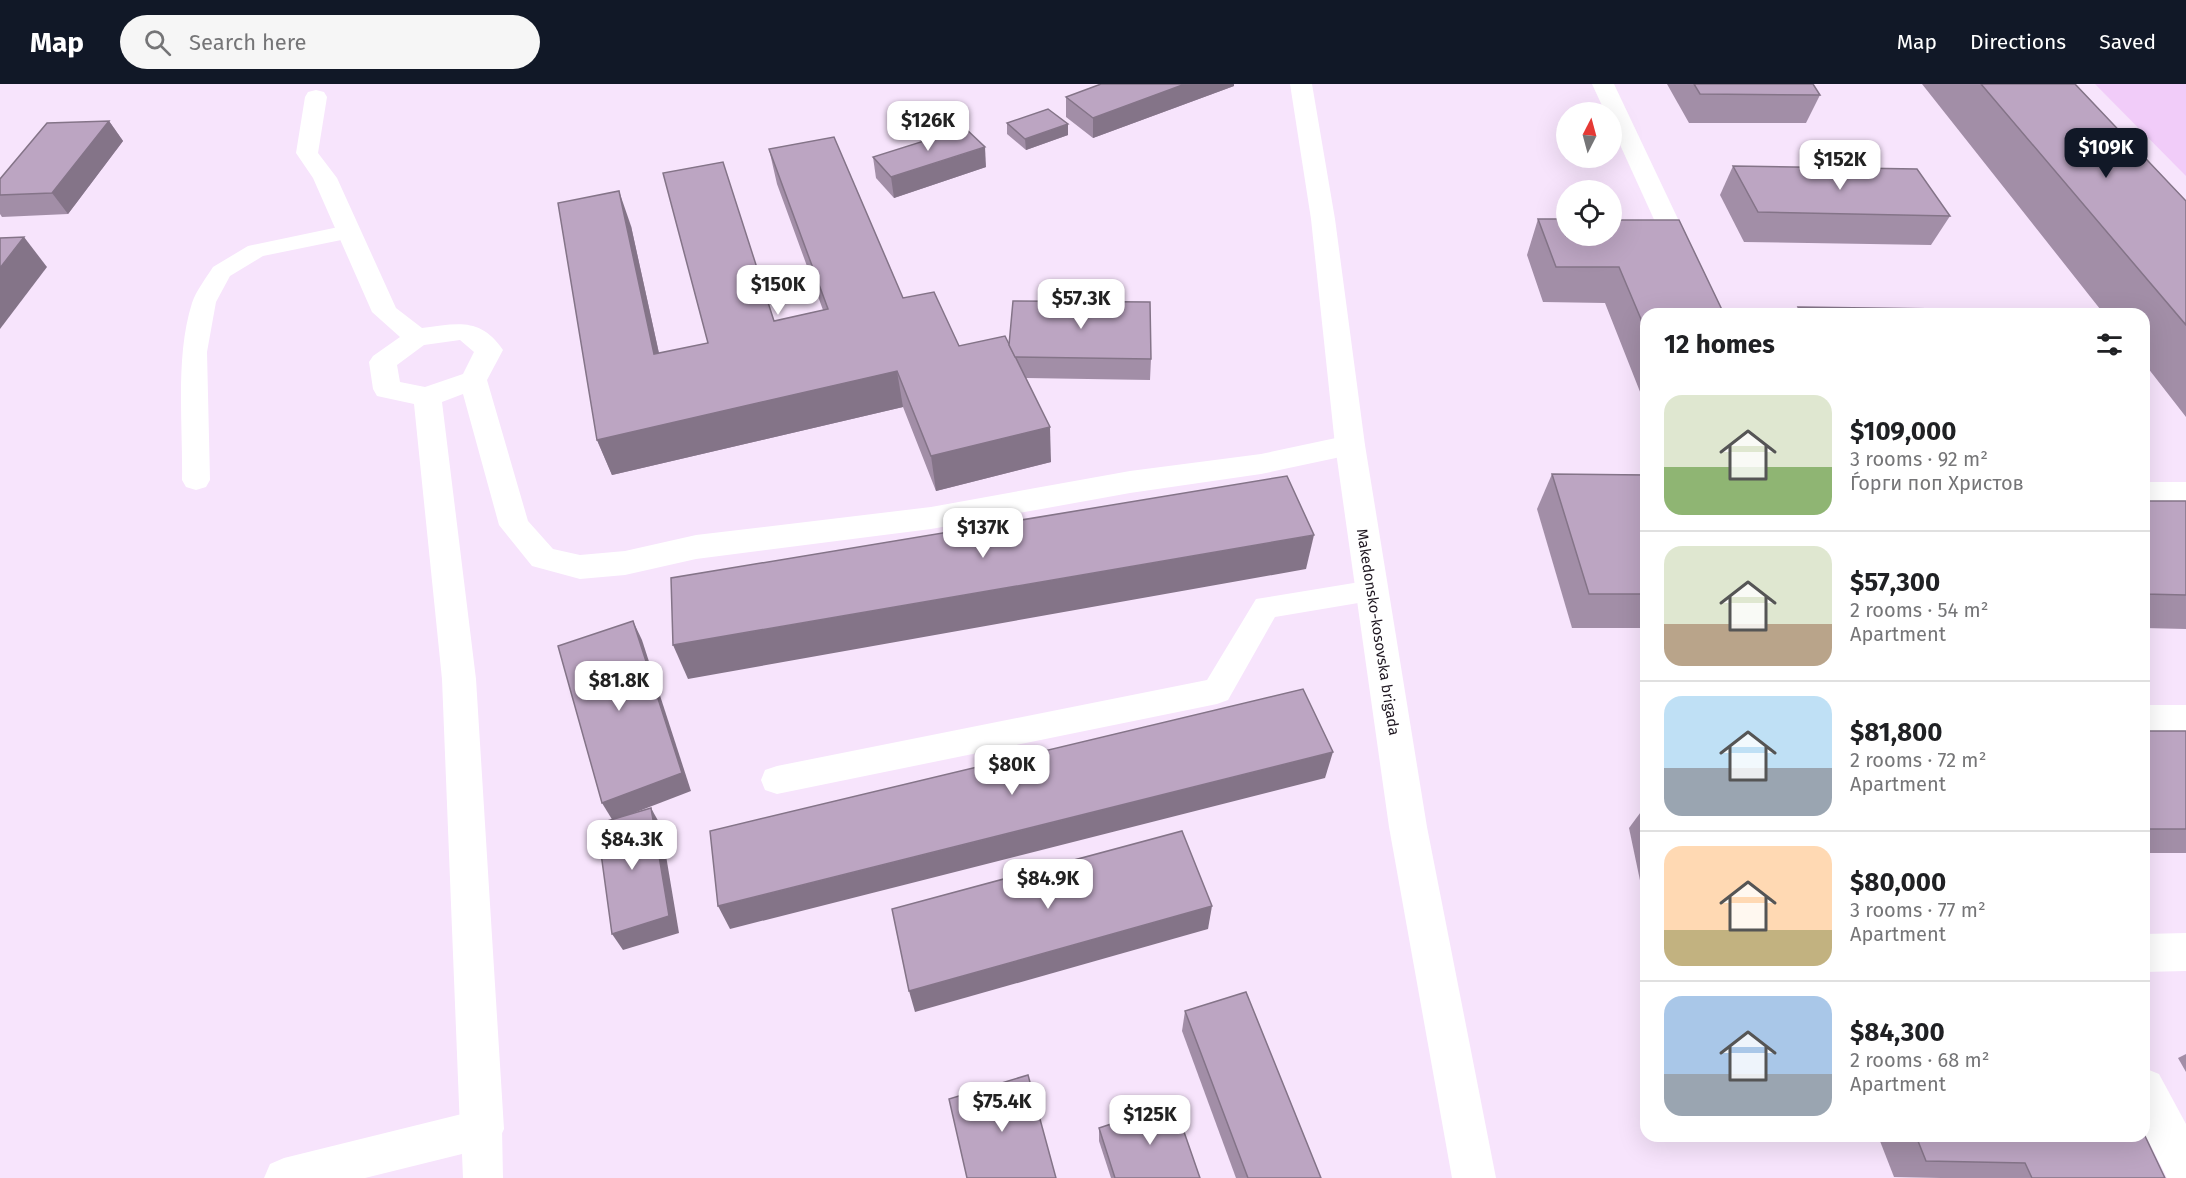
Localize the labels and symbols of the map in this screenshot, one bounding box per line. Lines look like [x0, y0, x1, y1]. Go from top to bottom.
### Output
pin: $126K [886, 101, 970, 152]
north arrow [1556, 102, 1622, 168]
pin: $109K [2064, 128, 2148, 179]
pin: $152K [1798, 140, 1882, 191]
pin: $150K [736, 265, 820, 316]
pin: $57.3K [1032, 279, 1130, 330]
pin: $137K [941, 508, 1025, 559]
street label: Makedonsko-kosovska brigada [1353, 527, 1403, 737]
pin: $81.8K [570, 661, 668, 712]
pin: $80K [976, 745, 1048, 796]
pin: $84.3K [583, 820, 681, 871]
pin: $84.9K [999, 859, 1097, 910]
pin: $75.4K [953, 1082, 1051, 1133]
pin: $125K [1108, 1095, 1192, 1146]

